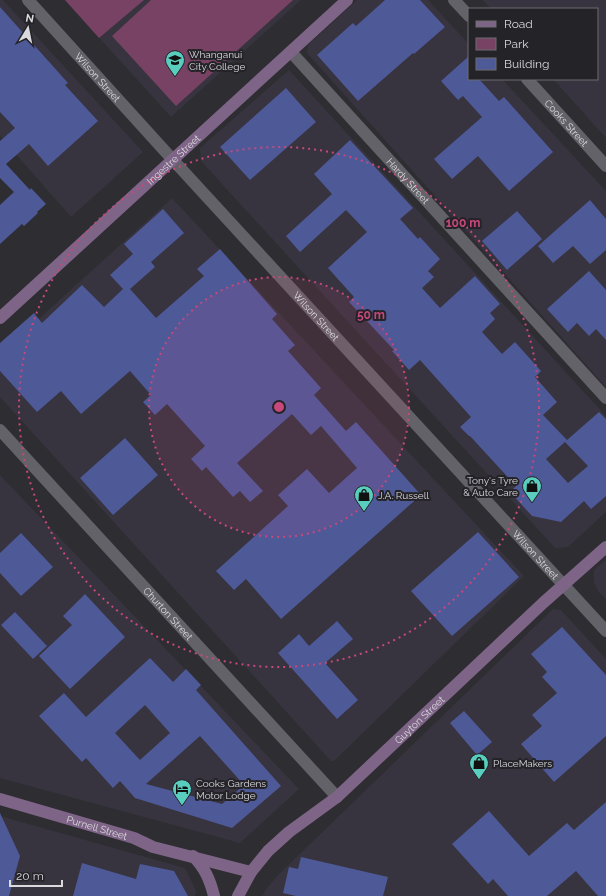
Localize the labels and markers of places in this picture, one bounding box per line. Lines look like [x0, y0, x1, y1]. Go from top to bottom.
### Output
school or university icon: Whanganui City College [164, 49, 186, 77]
place label: Whanganui City College [189, 49, 245, 72]
centre of rings [272, 400, 286, 414]
place label: Tony's Tyre & Auto Care [463, 475, 518, 498]
shop icon: Tony's Tyre & Auto Care [521, 475, 543, 503]
shop icon: J.A. Russell [353, 484, 375, 512]
place label: J.A. Russell [378, 490, 429, 501]
shop icon: PlaceMakers [468, 752, 490, 780]
place label: PlaceMakers [493, 758, 552, 769]
hotel icon: Cooks Gardens Motor Lodge [171, 778, 193, 806]
place label: Cooks Gardens Motor Lodge [196, 778, 266, 801]

